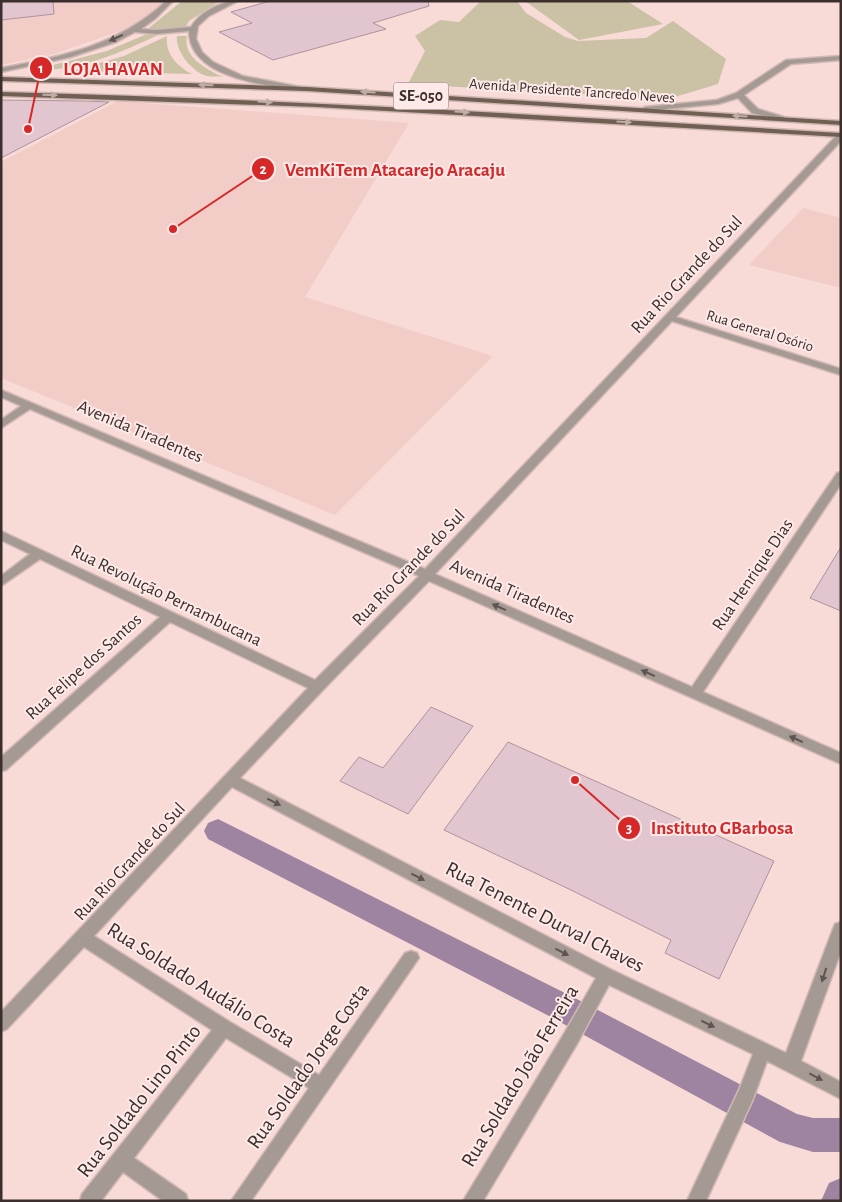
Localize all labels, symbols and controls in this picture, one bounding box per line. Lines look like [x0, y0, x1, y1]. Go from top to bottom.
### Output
one-way arrow [109, 35, 123, 43]
callout: LOJA HAVAN [28, 51, 173, 85]
text: LOJA HAVAN [63, 60, 163, 79]
text: 1 [38, 61, 44, 76]
street label: Avenida Presidente Tancredo Neves [469, 76, 675, 106]
one-way arrow [197, 80, 213, 88]
road number: SE-050 [394, 82, 448, 110]
one-way arrow [360, 88, 376, 96]
one-way arrow [42, 92, 58, 100]
one-way arrow [257, 98, 273, 106]
one-way arrow [454, 108, 470, 116]
one-way arrow [731, 112, 747, 120]
one-way arrow [617, 118, 633, 126]
callout: VemKiTem Atacarejo Aracaju [250, 152, 515, 186]
text: VemKiTem Atacarejo Aracaju [285, 161, 505, 180]
text: 2 [259, 162, 267, 177]
street label: Rua Rio Grande do Sul [628, 213, 746, 337]
street label: Rua General Osório [705, 308, 815, 354]
street label: Avenida Tiradentes [75, 397, 205, 467]
street label: Rua Rio Grande do Sul [349, 507, 469, 629]
street label: Rua Henrique Dias [709, 516, 797, 634]
street label: Rua Revolução Pernambucana [68, 542, 264, 650]
street label: Avenida Tiradentes [447, 556, 577, 628]
one-way arrow [492, 603, 506, 611]
street label: Rua Felipe dos Santos [23, 610, 145, 724]
one-way arrow [641, 669, 655, 677]
one-way arrow [789, 735, 803, 743]
one-way arrow [267, 798, 281, 806]
street label: Rua Rio Grande do Sul [71, 800, 189, 924]
callout: Instituto GBarbosa [616, 811, 804, 845]
text: Instituto GBarbosa [651, 819, 793, 838]
text: 3 [626, 821, 632, 836]
street label: Rua Tenente Durval Chaves [442, 858, 648, 976]
one-way arrow [411, 873, 426, 881]
street label: Rua Soldado Audálio Costa [103, 919, 299, 1052]
one-way arrow [555, 948, 570, 956]
one-way arrow [819, 967, 827, 982]
street label: Rua Soldado Jorge Costa [243, 979, 373, 1153]
street label: Rua Soldado João Ferreira [457, 981, 583, 1170]
one-way arrow [701, 1020, 715, 1028]
street label: Rua Soldado Lino Pinto [73, 1021, 205, 1181]
one-way arrow [809, 1073, 822, 1082]

